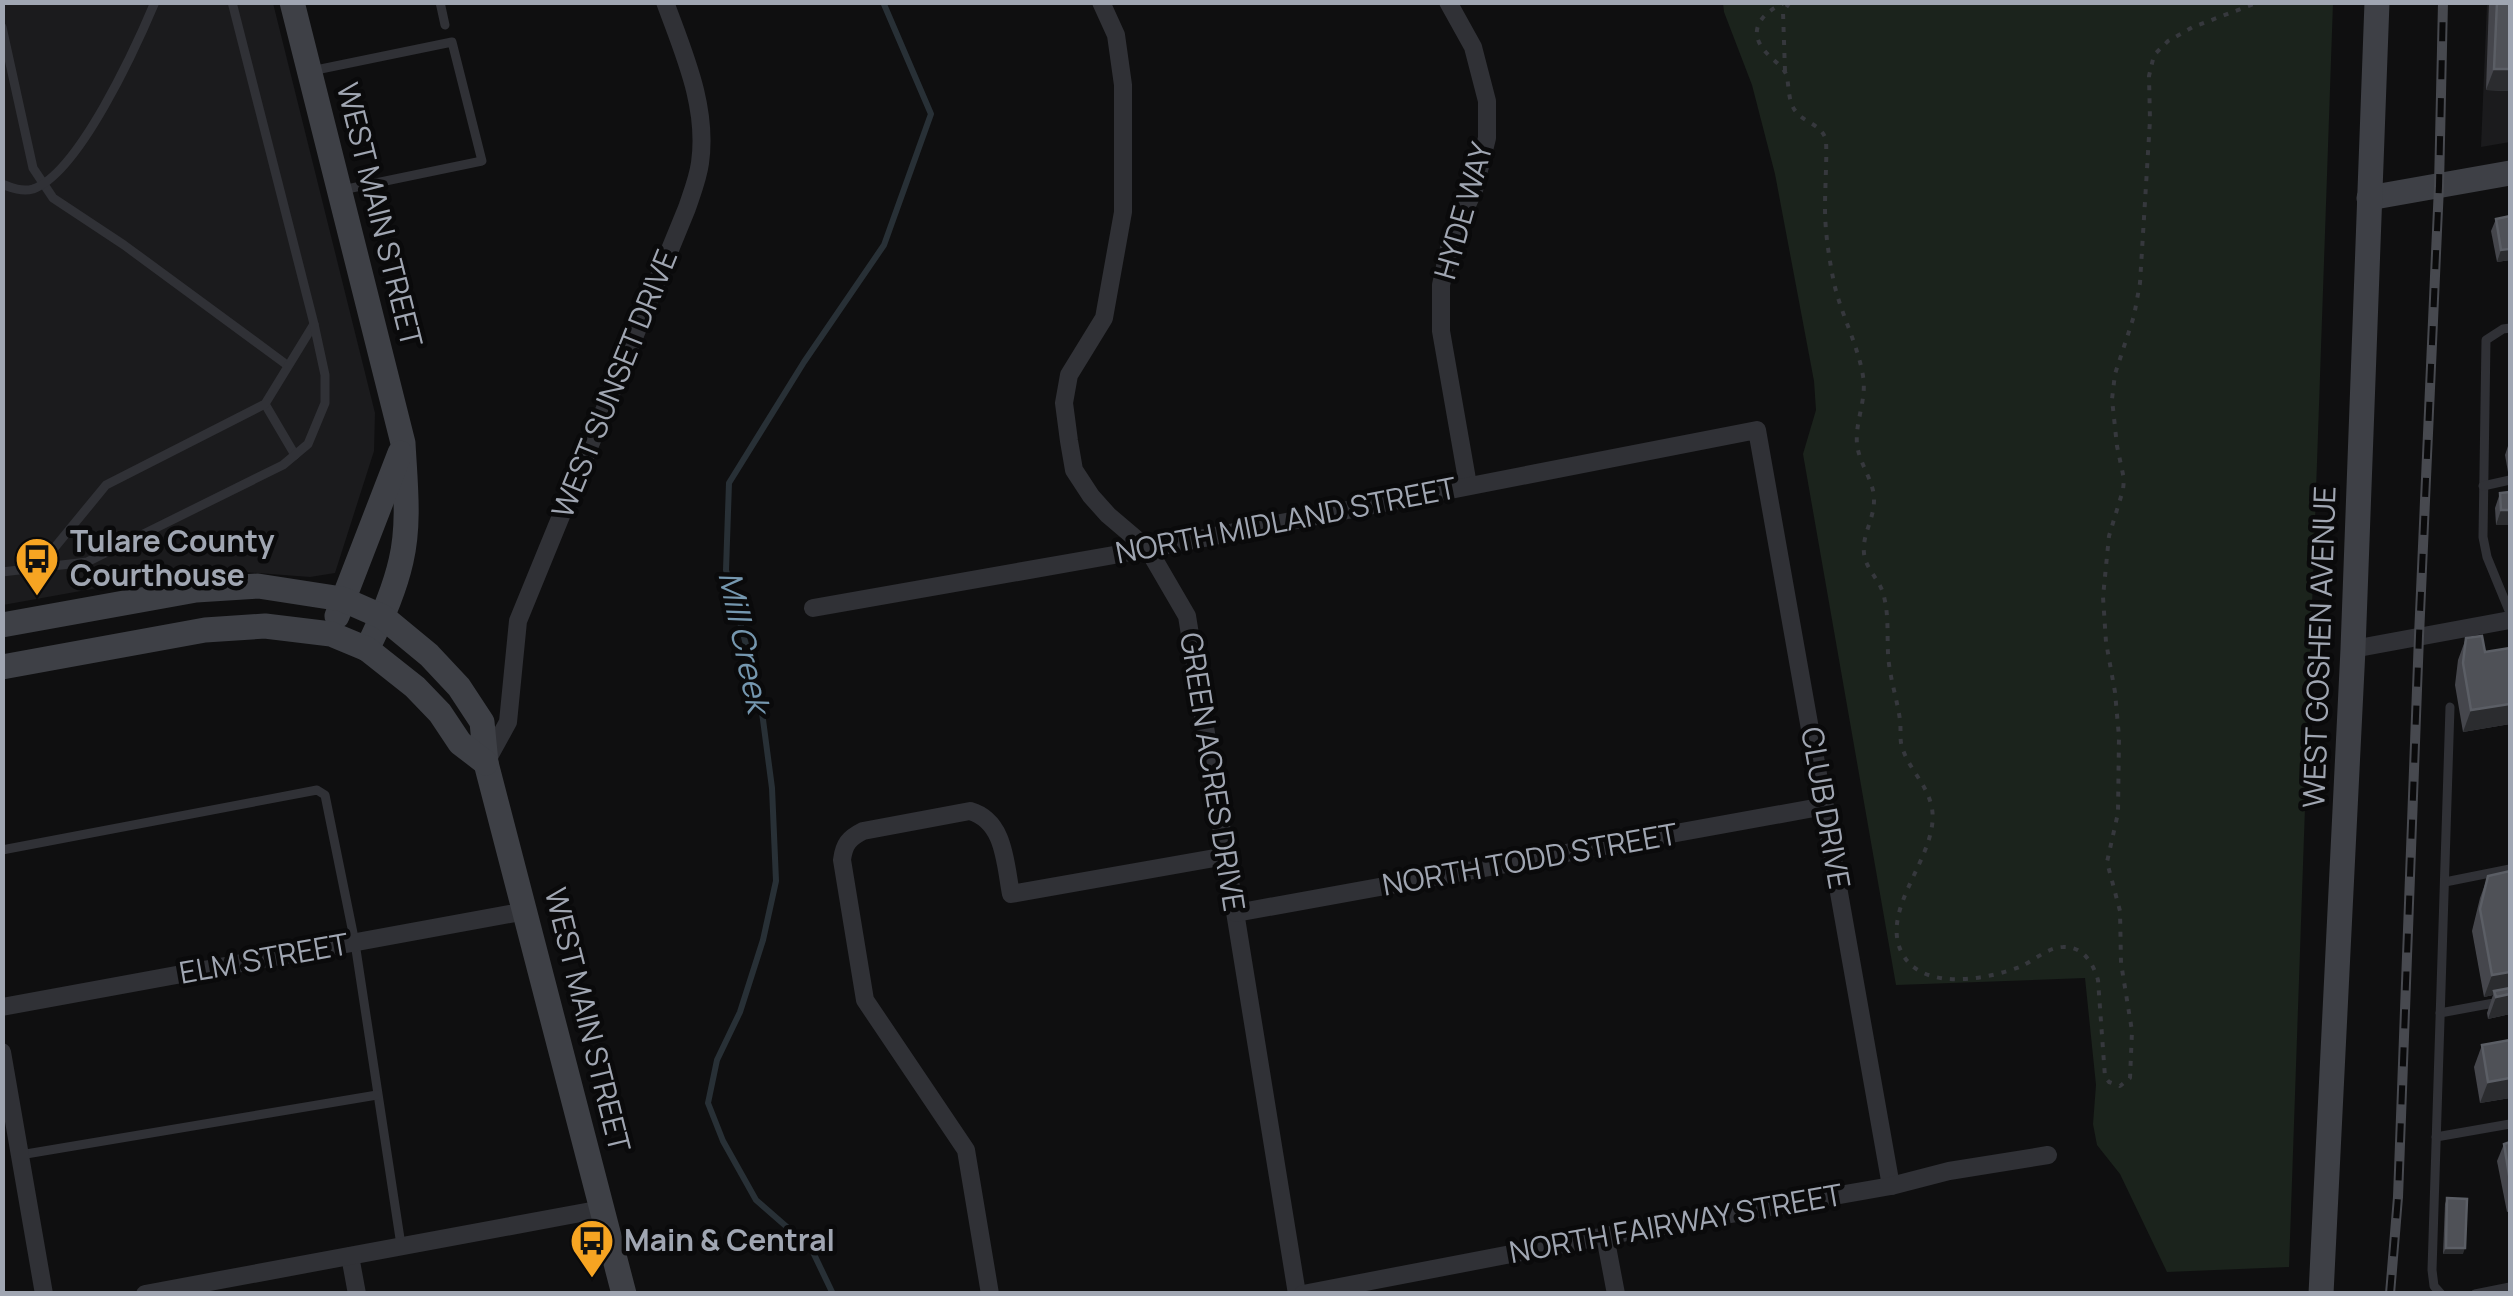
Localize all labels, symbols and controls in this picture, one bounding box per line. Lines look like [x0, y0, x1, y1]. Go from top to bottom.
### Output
street label: WEST MAIN STREET [328, 78, 433, 351]
street label: HYDE WAY [1424, 137, 1502, 284]
street label: WEST SUNSET DRIVE [541, 243, 686, 524]
street label: NORTH MIDLAND STREET [1112, 466, 1460, 573]
street label: WEST GOSHEN AVENUE [2292, 485, 2345, 809]
place label: Tulare County Courthouse [70, 520, 275, 595]
bus stop icon: Tulare County Courthouse [14, 536, 60, 597]
water label: Mill Creek [709, 567, 782, 720]
street label: GREEN ACRES DRIVE [1171, 629, 1256, 914]
street label: CLUB DRIVE [1792, 724, 1861, 892]
street label: NORTH TODD STREET [1379, 812, 1681, 905]
street label: WEST MAIN STREET [536, 883, 641, 1156]
street label: ELM STREET [176, 922, 352, 993]
street label: NORTH FAIRWAY STREET [1506, 1173, 1846, 1272]
bus stop icon: Main & Central [569, 1218, 615, 1279]
place label: Main & Central [624, 1219, 835, 1260]

